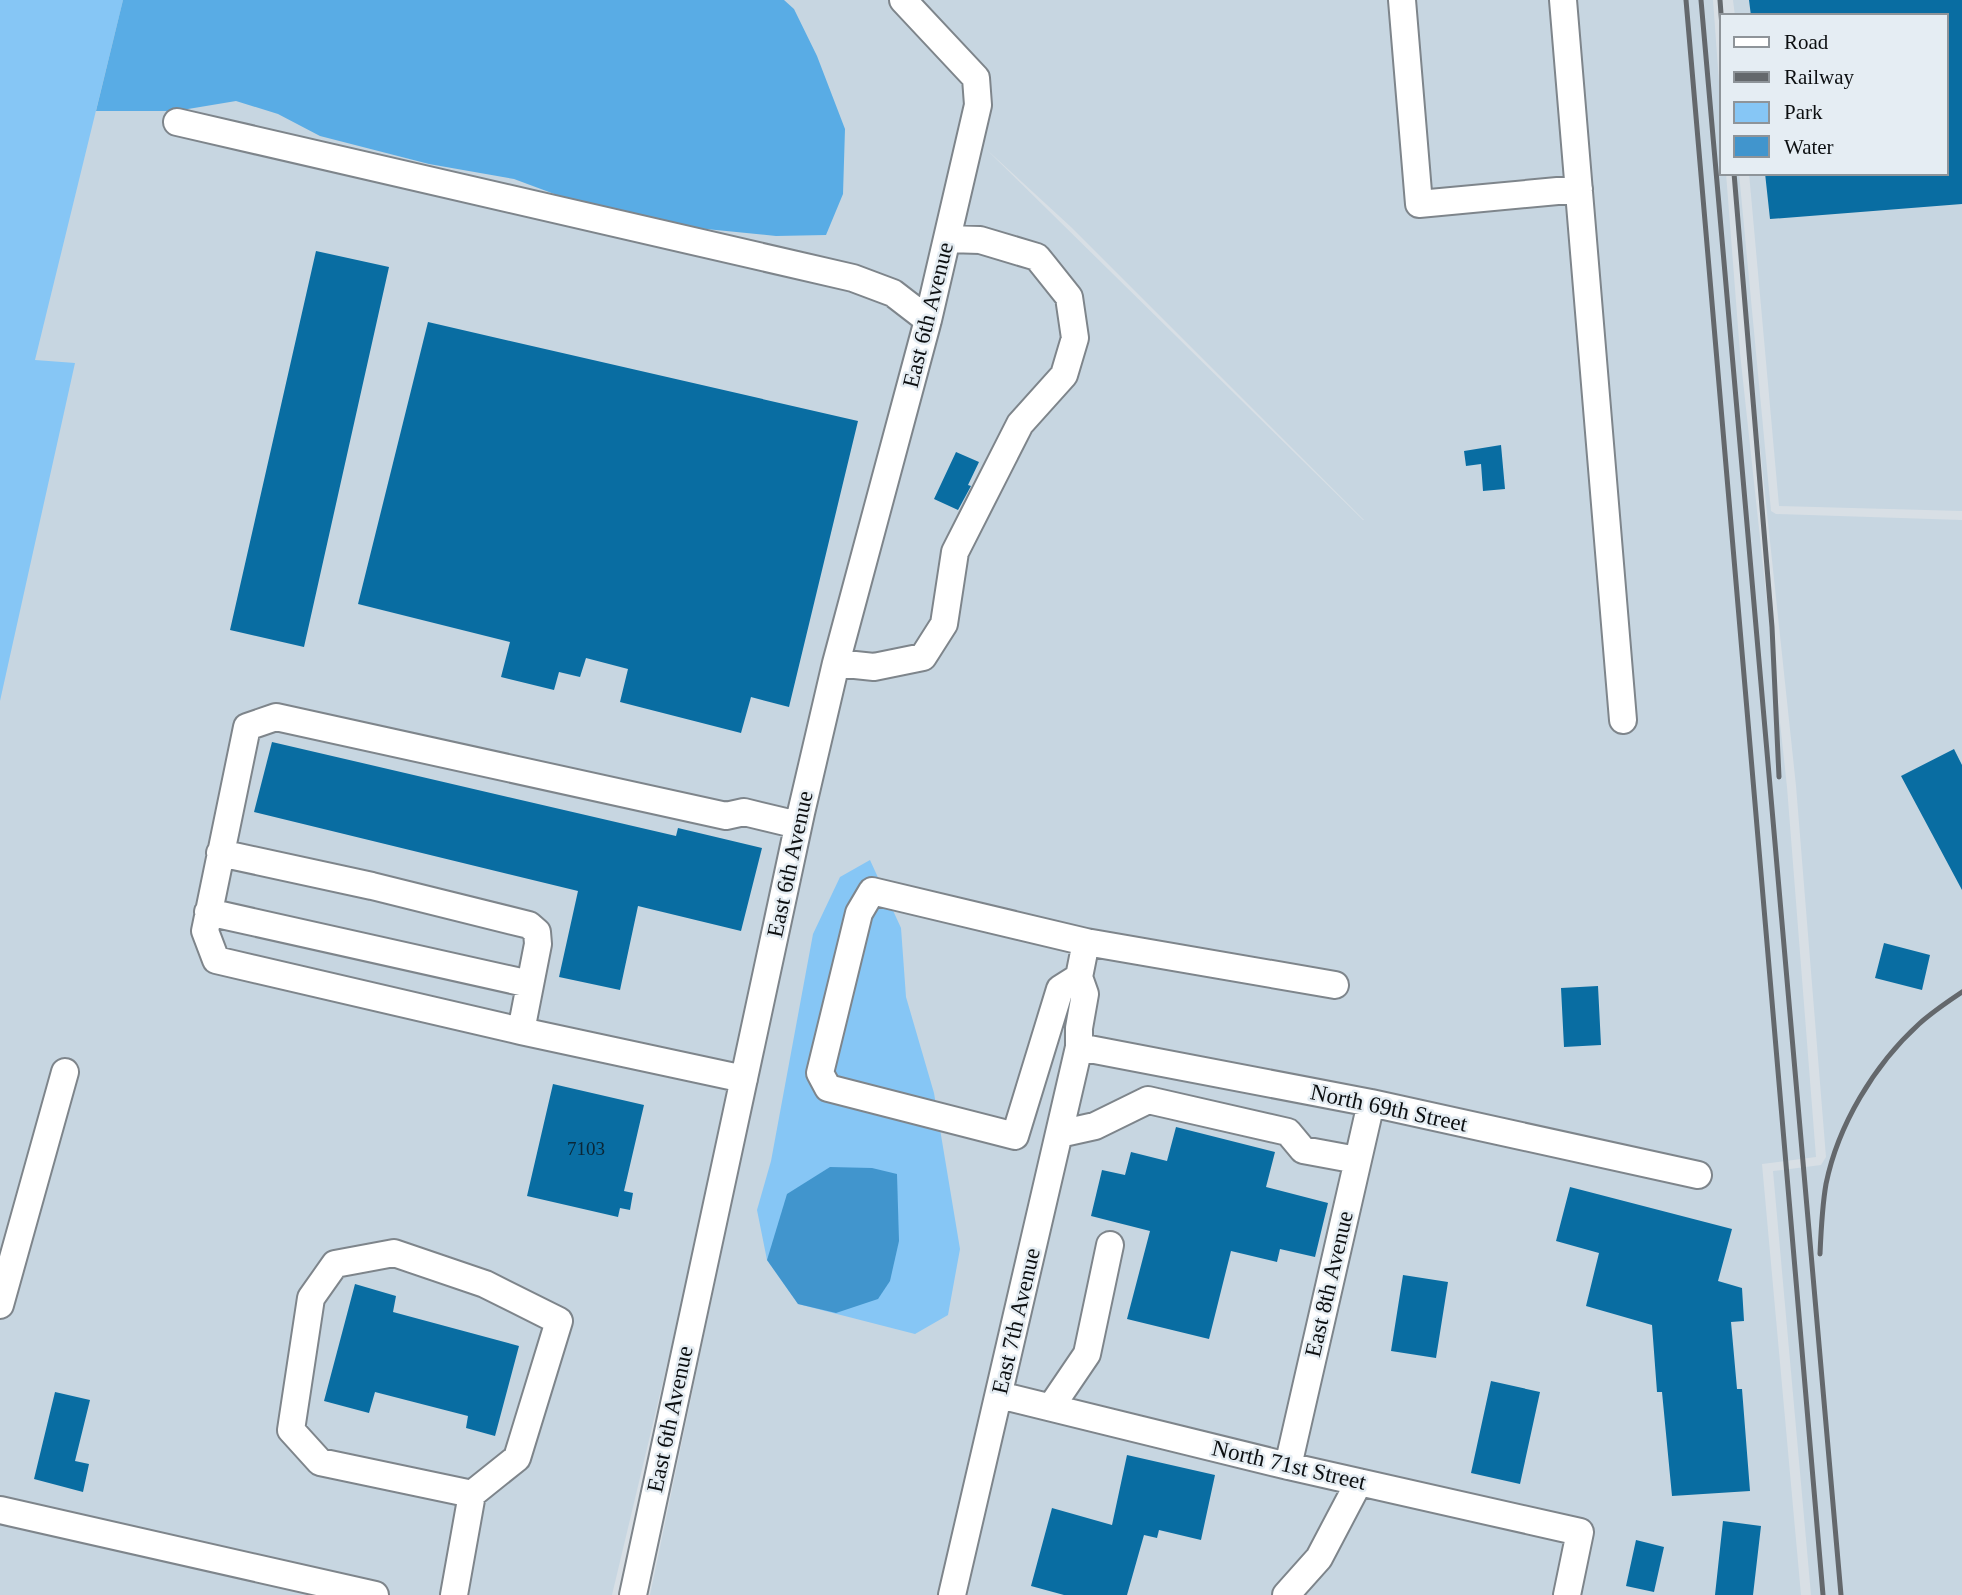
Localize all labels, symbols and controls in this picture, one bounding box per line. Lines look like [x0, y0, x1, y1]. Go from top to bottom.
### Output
legend [1720, 14, 1948, 175]
text: Road [1784, 30, 1829, 54]
text: Railway [1784, 65, 1854, 89]
text: Park [1784, 100, 1823, 124]
text: Water [1784, 135, 1834, 159]
street label: East 6th Avenue [898, 240, 958, 390]
street label: East 6th Avenue [762, 789, 818, 939]
street label: North 69th Street [1308, 1079, 1470, 1137]
house number: 7103 [567, 1138, 605, 1159]
street label: East 8th Avenue [1300, 1209, 1358, 1359]
street label: East 7th Avenue [987, 1246, 1045, 1396]
street label: East 6th Avenue [642, 1344, 698, 1494]
street label: North 71st Street [1210, 1435, 1369, 1495]

